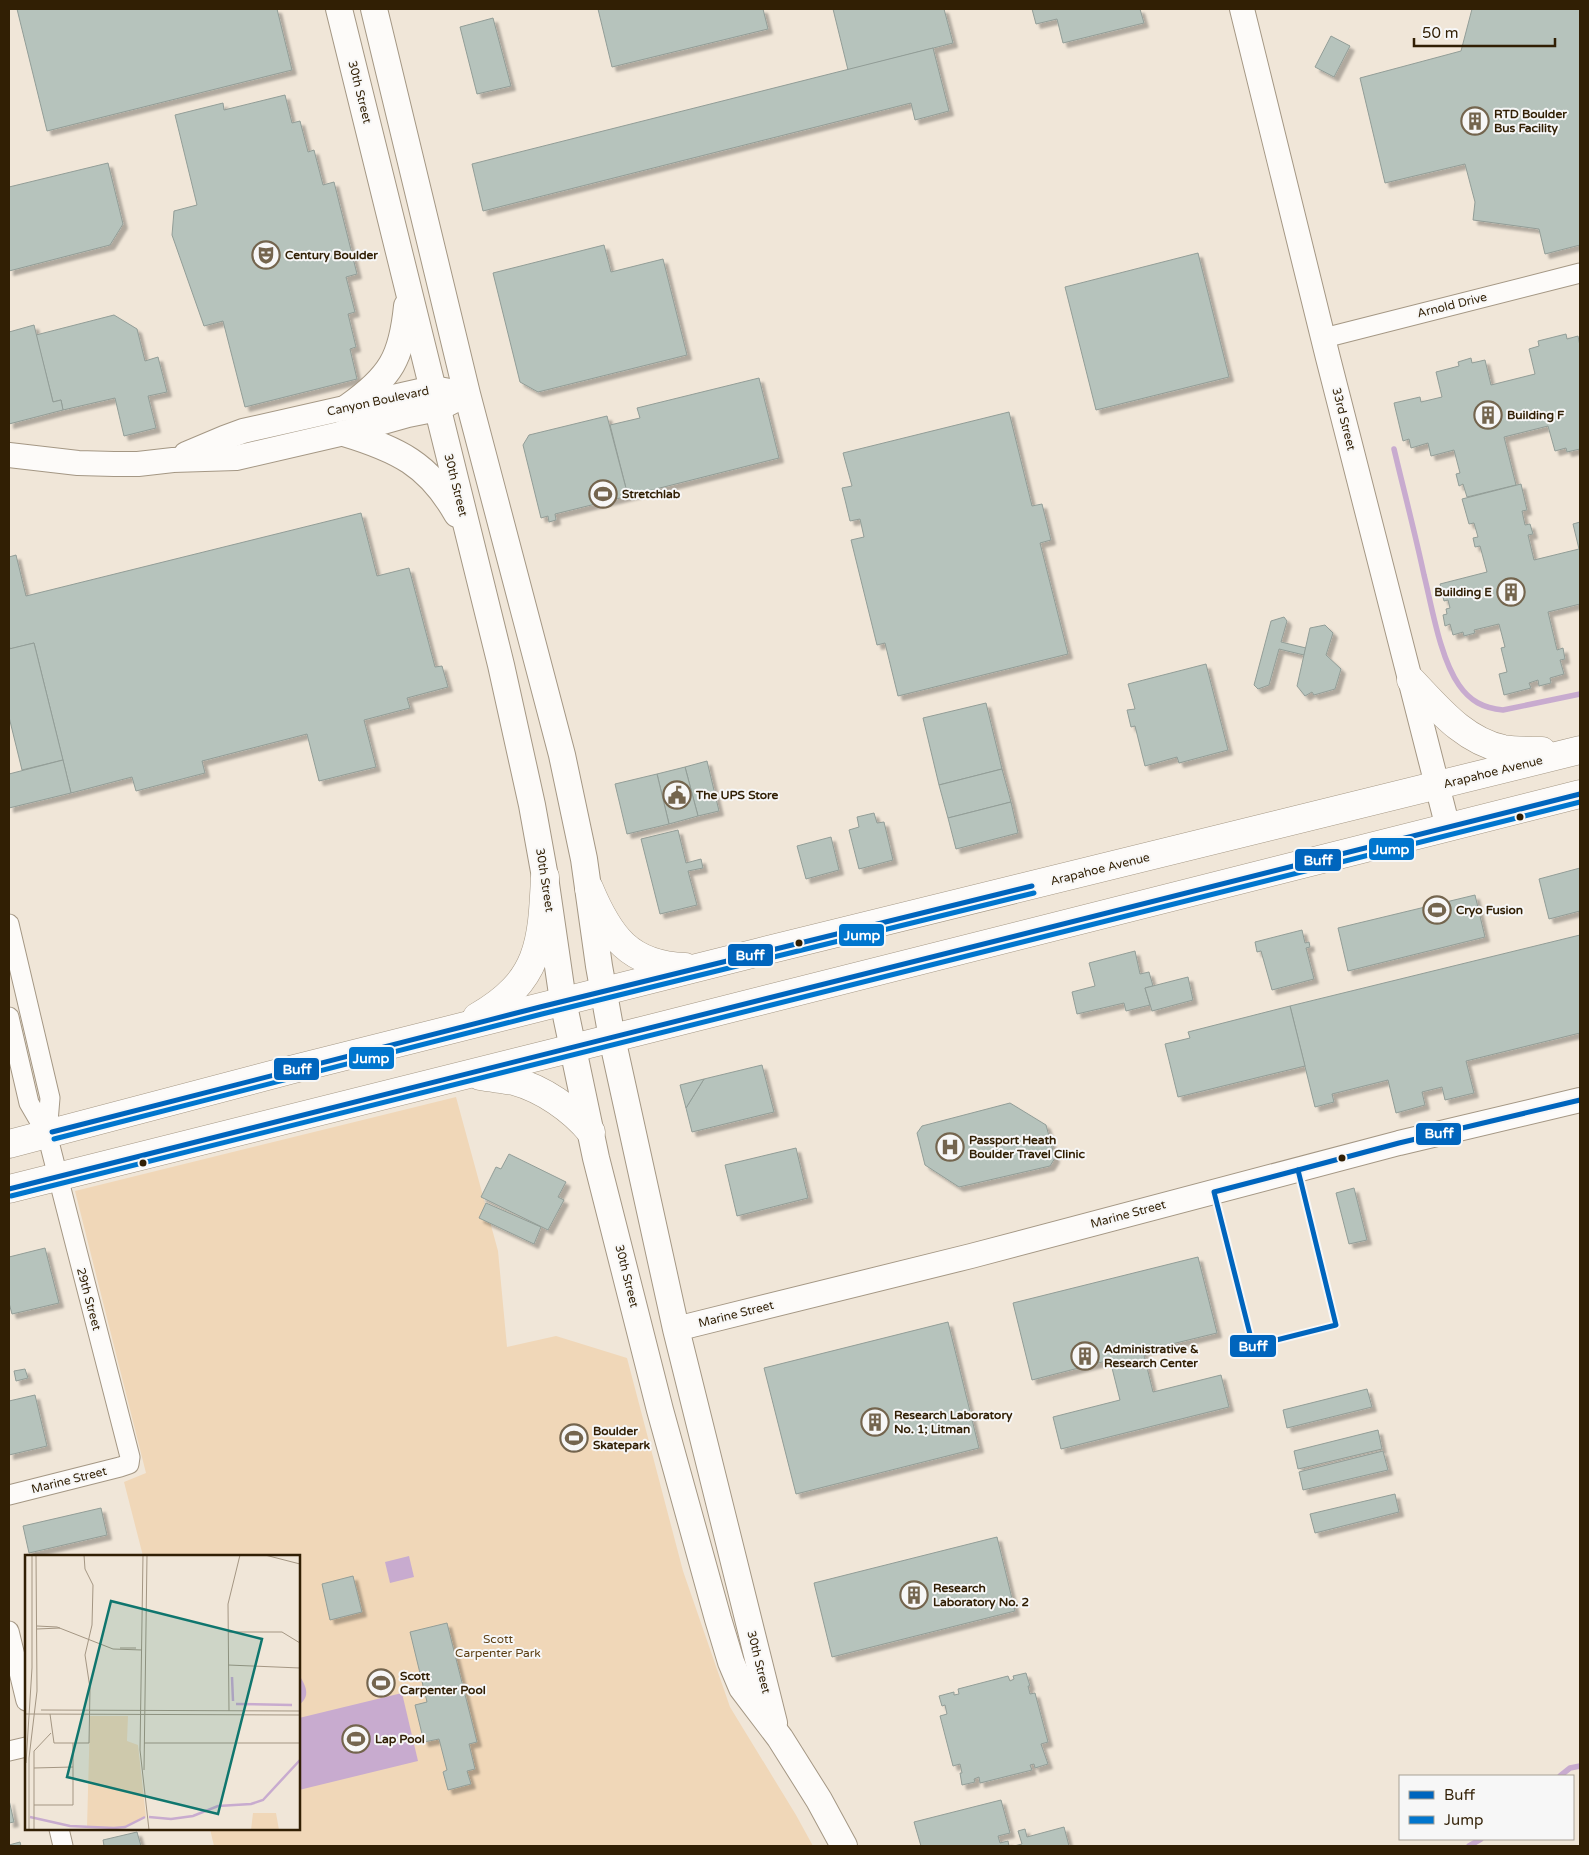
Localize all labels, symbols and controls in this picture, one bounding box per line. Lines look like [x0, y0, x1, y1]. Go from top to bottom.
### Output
scale bar [1414, 15, 1555, 47]
text: 50 m [1422, 24, 1459, 42]
street label: 30th Street [345, 59, 375, 125]
building icon: RTD Boulder Bus Facility [1460, 106, 1490, 136]
place label: RTD Boulder Bus Facility [1494, 107, 1567, 136]
theatre icon: Century Boulder [251, 240, 281, 270]
place label: Century Boulder [285, 248, 378, 263]
street label: Arnold Drive [1416, 290, 1488, 320]
street label: Canyon Boulevard [326, 383, 430, 419]
street label: 33rd Street [1329, 386, 1359, 452]
building icon: Building F [1473, 400, 1503, 430]
place label: Building F [1507, 408, 1565, 423]
street label: 30th Street [441, 452, 471, 518]
sports icon: Stretchlab [588, 479, 618, 509]
place label: Stretchlab [622, 487, 681, 501]
building icon: Building E [1496, 577, 1526, 607]
place label: Building E [1434, 585, 1492, 600]
street label: Arapahoe Avenue [1442, 753, 1544, 791]
public building icon: The UPS Store [662, 780, 692, 810]
place label: The UPS Store [695, 788, 778, 802]
unlabelled marker [1515, 812, 1525, 822]
line badge: Jump [1368, 837, 1415, 861]
text: Jump [1372, 841, 1410, 858]
street label: 30th Street [533, 847, 557, 913]
line badge: Buff [1294, 848, 1342, 872]
street label: Arapahoe Avenue [1049, 850, 1151, 888]
text: Buff [1304, 852, 1334, 869]
sports icon: Cryo Fusion [1422, 895, 1452, 925]
place label: Cryo Fusion [1456, 903, 1523, 918]
line badge: Jump [838, 923, 885, 947]
text: Jump [843, 927, 881, 944]
unlabelled marker [794, 938, 804, 948]
line badge: Buff [727, 943, 774, 967]
text: Buff [736, 947, 766, 964]
line badge: Jump [348, 1046, 395, 1070]
text: Jump [352, 1050, 390, 1067]
line badge: Buff [273, 1057, 320, 1081]
text: Buff [283, 1061, 313, 1078]
line badge: Buff [1415, 1122, 1462, 1146]
text: Buff [1425, 1125, 1455, 1142]
hospital icon: Passport Heath Boulder Travel Clinic [935, 1132, 965, 1162]
place label: Passport Heath Boulder Travel Clinic [969, 1133, 1086, 1161]
unlabelled marker [1337, 1153, 1347, 1163]
unlabelled marker [138, 1158, 148, 1168]
street label: Marine Street [1089, 1197, 1168, 1231]
street label: 30th Street [612, 1243, 642, 1309]
street label: 29th Street [74, 1266, 104, 1332]
street label: Marine Street [697, 1298, 776, 1330]
line badge: Buff [1229, 1334, 1277, 1358]
text: Buff [1239, 1338, 1269, 1355]
building icon: Administrative & Research Center [1070, 1341, 1100, 1371]
place label: Administrative & Research Center [1104, 1342, 1199, 1370]
building icon: Research Laboratory No. 1; Litman [860, 1407, 890, 1437]
place label: Research Laboratory No. 1; Litman [894, 1408, 1013, 1436]
sports icon: Boulder Skatepark [559, 1423, 589, 1453]
place label: Boulder Skatepark [593, 1424, 651, 1453]
street label: Marine Street [30, 1464, 109, 1496]
inset map [25, 1555, 300, 1830]
building icon: Research Laboratory No. 2 [899, 1580, 929, 1610]
place label: Research Laboratory No. 2 [933, 1581, 1029, 1610]
street label: 30th Street [744, 1629, 774, 1695]
park label: Scott Carpenter Park [455, 1632, 541, 1660]
sports icon: Scott Carpenter Pool [366, 1668, 396, 1698]
place label: Scott Carpenter Pool [400, 1669, 486, 1698]
sports icon: Lap Pool [341, 1724, 371, 1754]
place label: Lap Pool [375, 1732, 425, 1747]
legend [1399, 1775, 1574, 1840]
text: Buff [1444, 1786, 1475, 1804]
text: Jump [1444, 1811, 1483, 1829]

